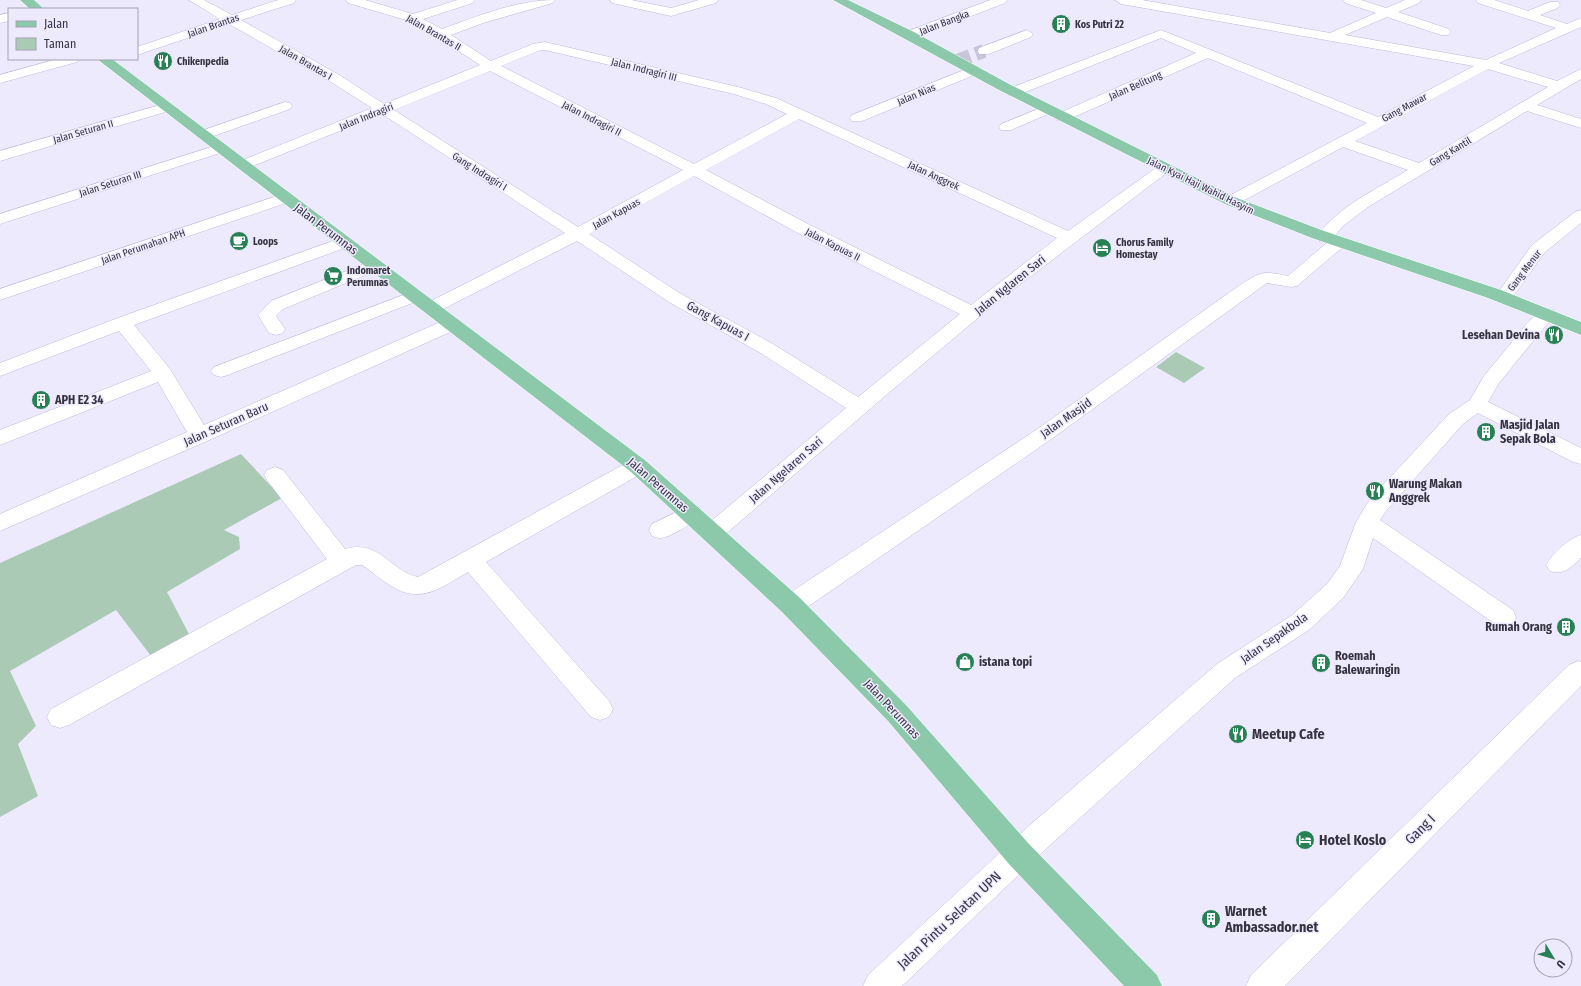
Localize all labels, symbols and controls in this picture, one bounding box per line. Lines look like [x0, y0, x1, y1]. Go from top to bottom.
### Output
legend [8, 8, 138, 60]
street label: Jalan Bangka [918, 8, 971, 38]
street label: Jalan Brantas [186, 12, 241, 40]
street label: Jalan Brantas II [404, 12, 463, 53]
building icon: Kos Putri 22 [1050, 13, 1072, 35]
text: Jalan [44, 17, 68, 31]
place label: Kos Putri 22 [1075, 19, 1124, 31]
text: Taman [44, 37, 76, 51]
street label: Jalan Brantas I [277, 43, 334, 83]
restaurant icon: Chikenpedia [152, 50, 174, 72]
place label: Chikenpedia [177, 56, 229, 68]
street label: Jalan Indragiri III [610, 56, 678, 84]
street label: Jalan Belitung [1107, 69, 1164, 103]
street label: Jalan Nias [895, 82, 937, 108]
street label: Gang Mawar [1380, 91, 1430, 125]
street label: Jalan Indragiri II [560, 99, 623, 139]
street label: Jalan Indragiri [338, 101, 395, 133]
street label: Jalan Seturan II [52, 118, 115, 146]
street label: Gang Kantil [1427, 134, 1474, 169]
street label: Gang Indragiri I [450, 150, 509, 193]
street label: Jalan Kyai Haji Wahid Hasyim [1145, 155, 1256, 217]
street label: Jalan Anggrek [906, 159, 962, 193]
street label: Jalan Seturan III [78, 168, 143, 200]
street label: Jalan Kapuas [591, 196, 642, 232]
street label: Jalan Perumnas [291, 201, 361, 257]
street label: Jalan Kapuas II [803, 226, 862, 264]
street label: Jalan Perumahan APH [100, 227, 187, 267]
cafe icon: Loops [228, 230, 250, 252]
place label: Loops [253, 236, 279, 248]
hotel icon: Chorus Family Homestay [1091, 237, 1113, 259]
place label: Chorus Family Homestay [1116, 237, 1174, 261]
street label: Gang Menur [1505, 247, 1545, 294]
street label: Jalan Nglaren Sari [972, 252, 1048, 318]
supermarket icon: Indomaret Perumnas [322, 265, 344, 287]
place label: Indomaret Perumnas [347, 265, 391, 289]
street label: Gang Kapuas I [684, 298, 752, 344]
restaurant icon: Lesehan Devina [1543, 324, 1565, 346]
place label: Lesehan Devina [1462, 328, 1540, 342]
building icon: APH E2 34 [30, 389, 52, 411]
place label: APH E2 34 [54, 393, 103, 407]
street label: Jalan Masjid [1038, 395, 1094, 441]
street label: Jalan Seturan Baru [182, 399, 270, 449]
place label: Masjid Jalan Sepak Bola [1500, 418, 1560, 446]
building icon: Masjid Jalan Sepak Bola [1475, 421, 1497, 443]
street label: Jalan Ngelaren Sari [746, 434, 826, 506]
street label: Jalan Perumnas [625, 455, 691, 515]
place label: Warung Makan Anggrek [1388, 477, 1462, 505]
restaurant icon: Warung Makan Anggrek [1364, 480, 1386, 502]
street label: Jalan Sepakbola [1238, 610, 1310, 666]
building icon: Rumah Orang [1555, 616, 1577, 638]
place label: Rumah Orang [1485, 620, 1552, 634]
place label: Roemah Balewaringin [1335, 649, 1400, 677]
shop icon: istana topi [954, 651, 976, 673]
building icon: Roemah Balewaringin [1310, 652, 1332, 674]
place label: istana topi [979, 655, 1032, 669]
street label: Jalan Perumnas [861, 676, 923, 742]
restaurant icon: Meetup Cafe [1227, 723, 1249, 745]
place label: Meetup Cafe [1252, 726, 1325, 743]
street label: Gang I [1402, 811, 1439, 848]
hotel icon: Hotel Koslo [1294, 829, 1316, 851]
place label: Hotel Koslo [1319, 832, 1387, 849]
street label: Jalan Pintu Selatan UPN [894, 868, 1005, 973]
place label: Warnet Ambassador.net [1224, 903, 1319, 936]
building icon: Warnet Ambassador.net [1200, 908, 1222, 930]
north arrow [1533, 938, 1573, 978]
text: U [1553, 957, 1568, 970]

